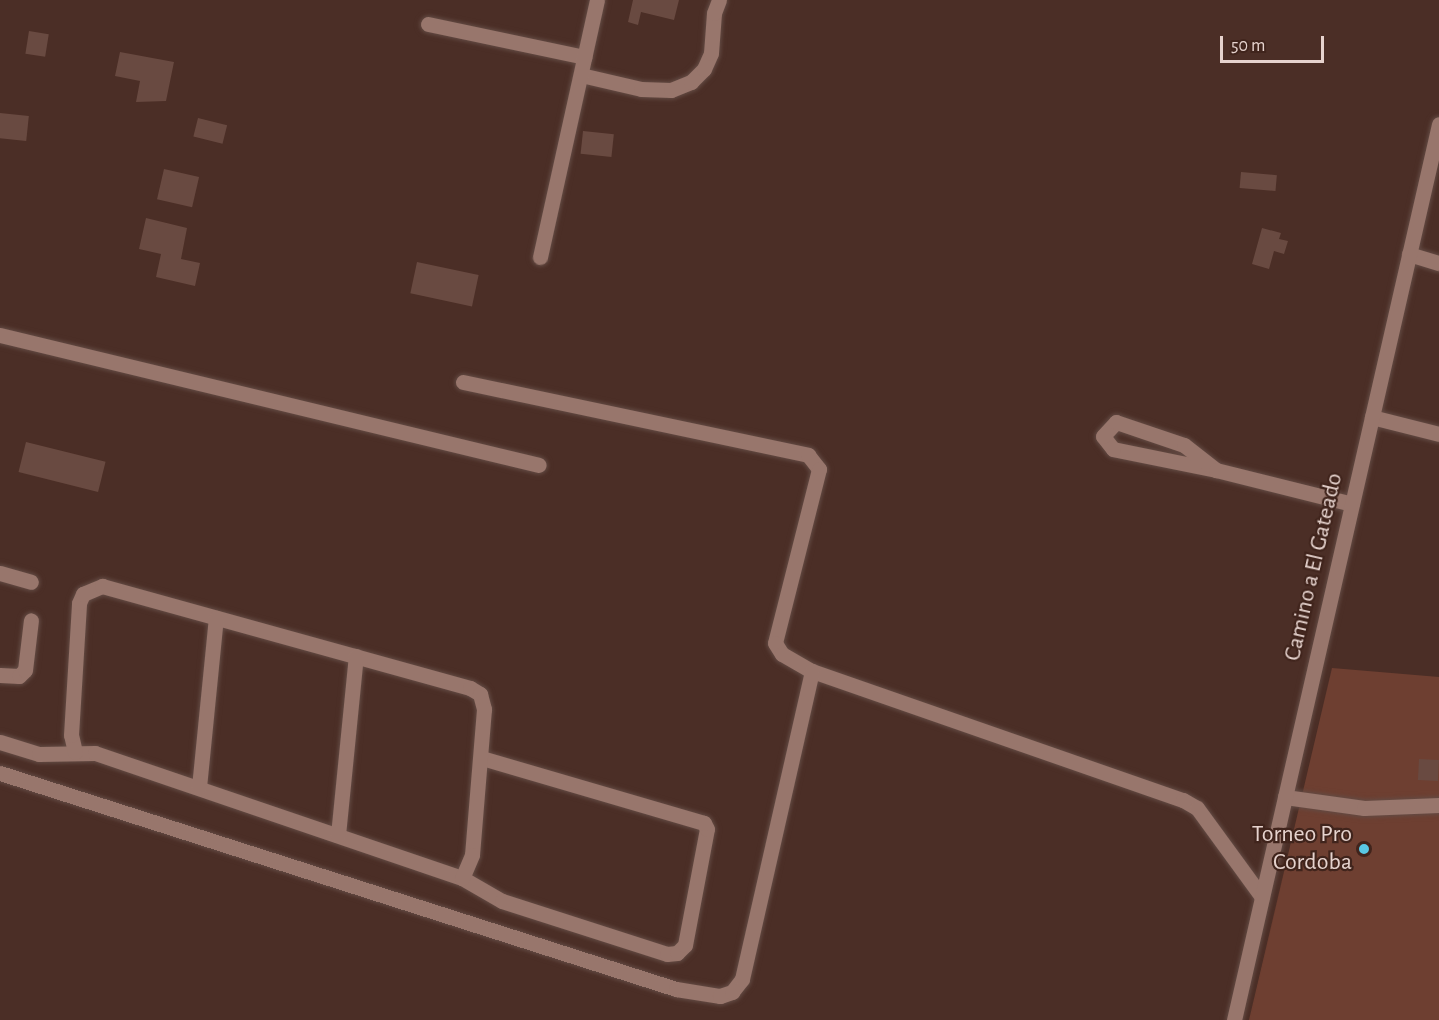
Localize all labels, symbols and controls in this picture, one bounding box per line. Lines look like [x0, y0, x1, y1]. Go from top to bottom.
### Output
scale bar [1223, 24, 1326, 62]
text: 50 m [1231, 37, 1265, 55]
street label: Camino a El Gateado [1278, 470, 1350, 664]
place label: Torneo Pro Cordoba [1252, 821, 1352, 877]
marker: Torneo Pro Cordoba [1357, 842, 1371, 856]

